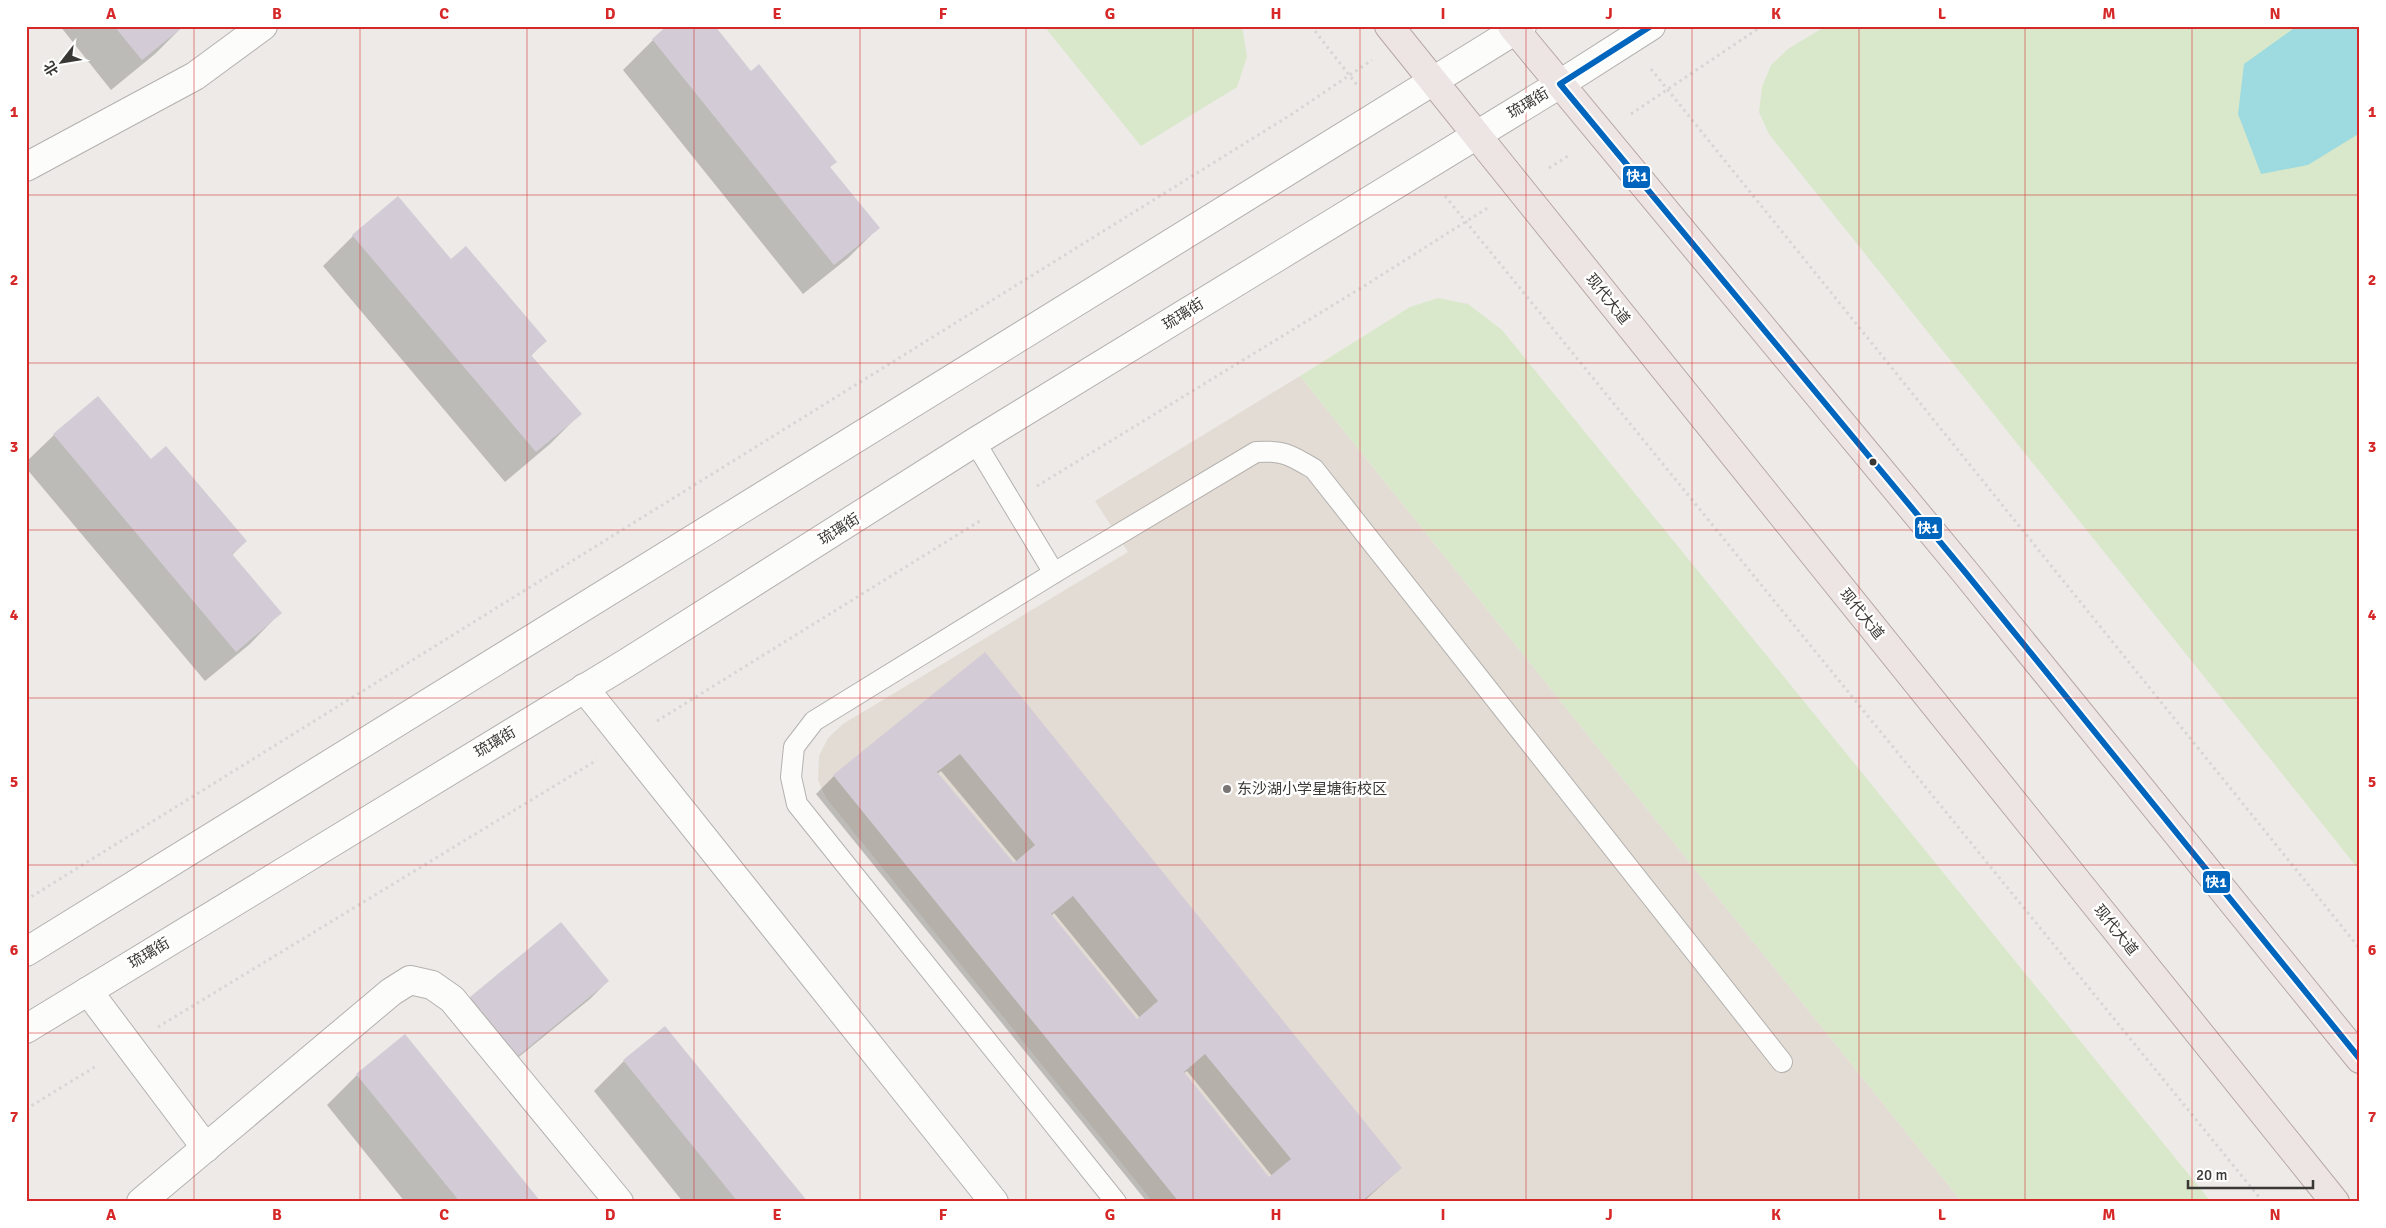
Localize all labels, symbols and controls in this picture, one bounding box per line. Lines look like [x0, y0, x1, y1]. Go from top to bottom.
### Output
text: A [106, 4, 117, 24]
text: B [272, 4, 282, 24]
text: C [439, 4, 449, 24]
text: D [605, 4, 616, 24]
text: E [772, 4, 782, 24]
text: F [939, 4, 948, 24]
text: G [1105, 4, 1115, 24]
text: H [1271, 4, 1281, 24]
text: I [1440, 4, 1446, 24]
text: J [1605, 4, 1613, 24]
text: K [1771, 4, 1781, 24]
text: L [1938, 4, 1947, 24]
text: M [2102, 4, 2116, 24]
text: N [2269, 4, 2281, 24]
north arrow [38, 38, 88, 88]
text: 北 [40, 58, 62, 79]
street label: 琉璃街 [1504, 84, 1552, 122]
text: 1 [10, 102, 19, 122]
text: 1 [2368, 102, 2377, 122]
line badge: 快1 [1622, 165, 1651, 189]
text: 快1 [1626, 168, 1648, 185]
text: 2 [10, 270, 18, 290]
street label: 现代大道 [1582, 270, 1634, 328]
text: 2 [2368, 270, 2376, 290]
street label: 琉璃街 [1159, 294, 1207, 334]
text: 3 [10, 437, 18, 457]
text: 3 [2368, 437, 2376, 457]
unlabelled marker [1868, 457, 1878, 467]
street label: 琉璃街 [815, 509, 863, 549]
line badge: 快1 [1914, 516, 1943, 540]
text: 快1 [1917, 520, 1939, 537]
street label: 现代大道 [1836, 585, 1888, 643]
text: 4 [10, 605, 19, 625]
text: 4 [2368, 605, 2377, 625]
street label: 琉璃街 [471, 723, 519, 761]
text: 5 [10, 772, 18, 792]
text: 5 [2368, 772, 2376, 792]
place label: 东沙湖小学星塘街校区 [1237, 780, 1387, 798]
marker: 东沙湖小学星塘街校区 [1221, 783, 1233, 795]
line badge: 快1 [2202, 870, 2231, 894]
text: 快1 [2205, 874, 2227, 891]
street label: 现代大道 [2090, 901, 2142, 959]
street label: 琉璃街 [125, 934, 173, 972]
text: 6 [10, 940, 19, 960]
text: 6 [2368, 940, 2377, 960]
text: 7 [10, 1107, 19, 1127]
text: 7 [2368, 1107, 2377, 1127]
scale bar [2188, 1158, 2314, 1190]
text: 20 m [2196, 1166, 2227, 1184]
text: A [106, 1205, 117, 1225]
text: B [272, 1205, 282, 1225]
text: C [439, 1205, 449, 1225]
text: D [605, 1205, 616, 1225]
text: E [772, 1205, 782, 1225]
text: F [939, 1205, 948, 1225]
text: G [1105, 1205, 1115, 1225]
text: H [1271, 1205, 1281, 1225]
text: I [1440, 1205, 1446, 1225]
text: J [1605, 1205, 1613, 1225]
text: K [1771, 1205, 1781, 1225]
text: L [1938, 1205, 1947, 1225]
text: M [2102, 1205, 2116, 1225]
text: N [2269, 1205, 2281, 1225]

